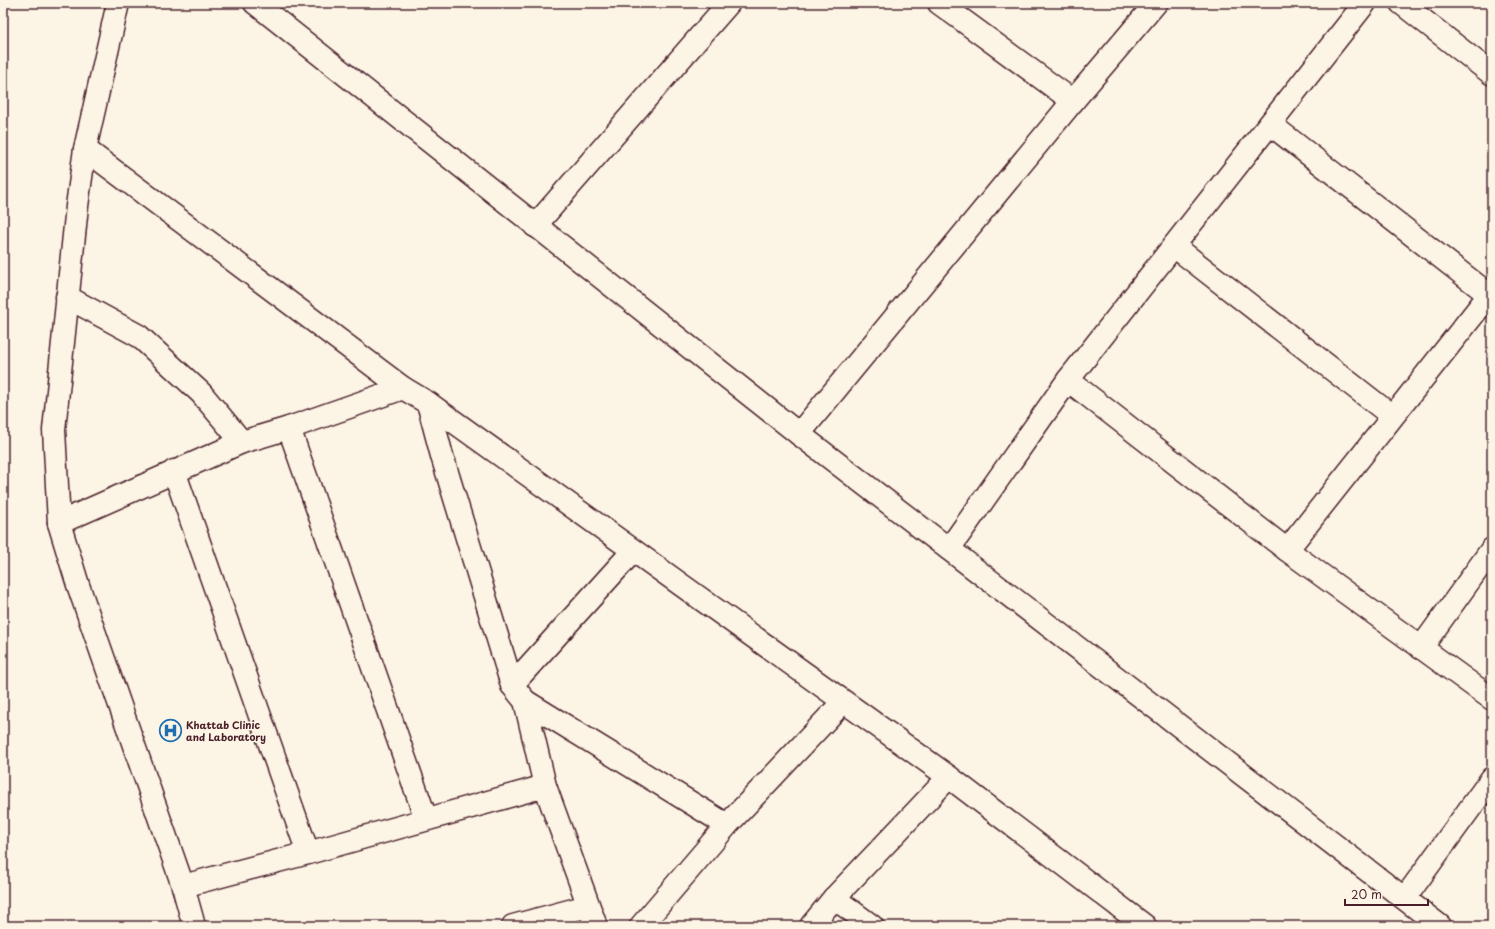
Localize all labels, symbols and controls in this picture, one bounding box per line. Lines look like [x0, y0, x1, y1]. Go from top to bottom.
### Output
hospital icon: Khattab Clinic and Laboratory [157, 717, 183, 743]
place label: Khattab Clinic and Laboratory [186, 717, 266, 745]
scale bar [1345, 881, 1428, 907]
text: 20 m [1351, 885, 1382, 903]

